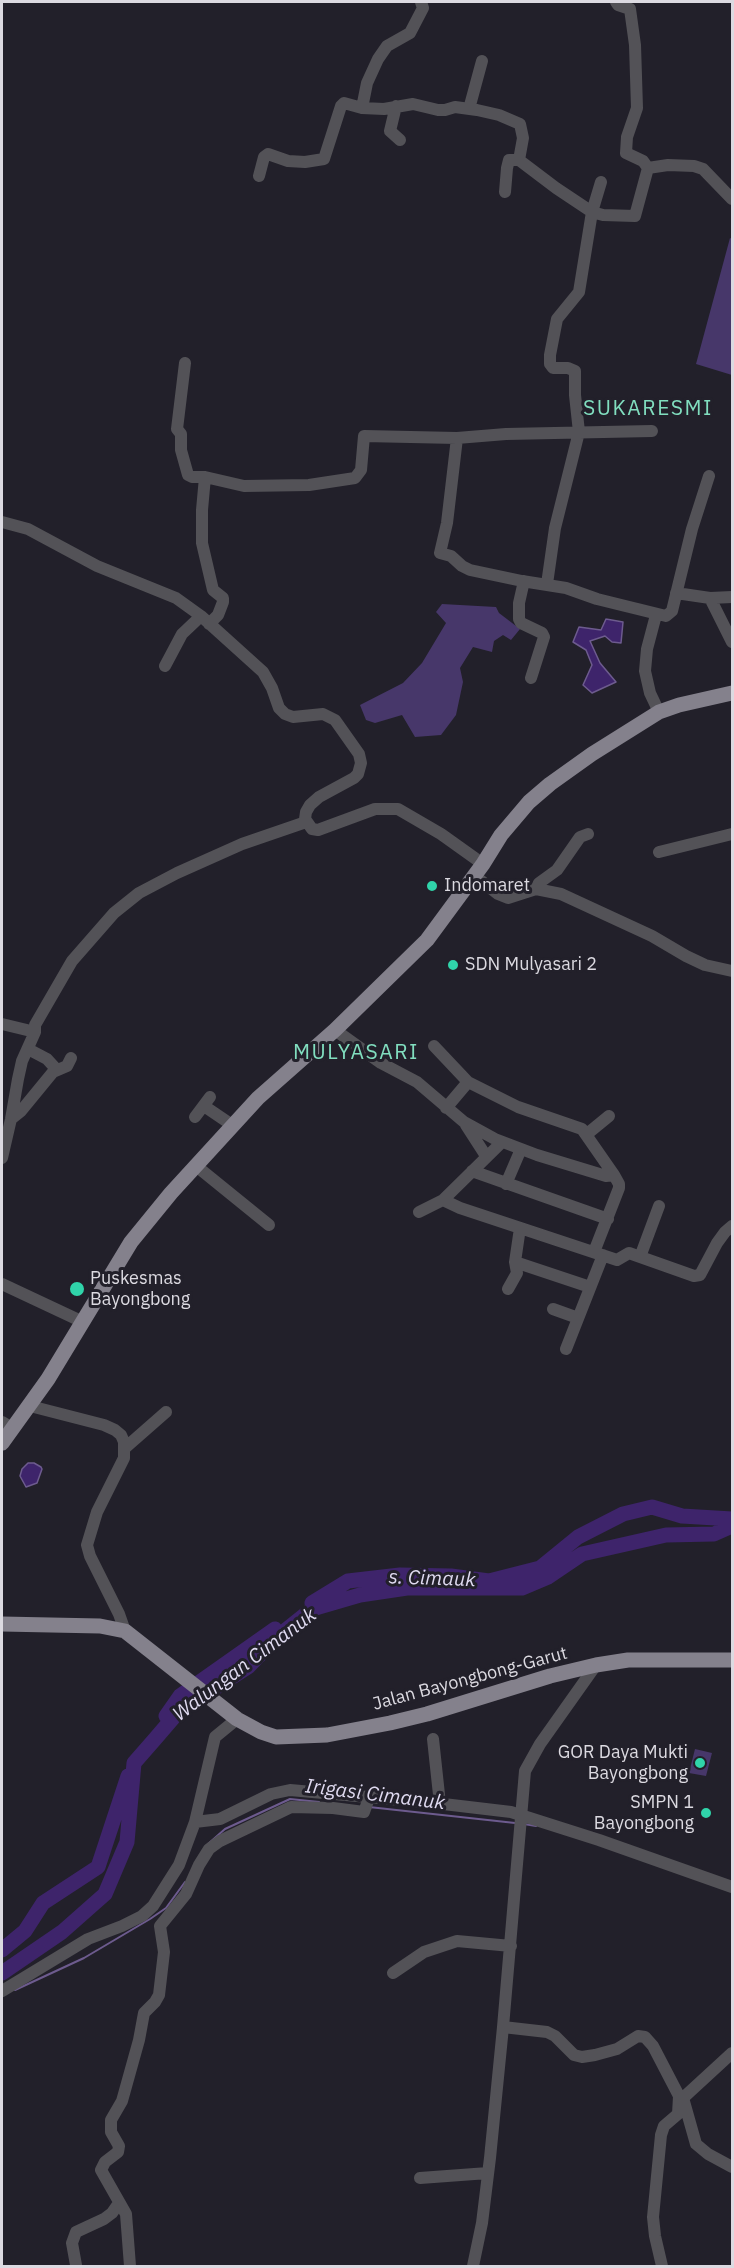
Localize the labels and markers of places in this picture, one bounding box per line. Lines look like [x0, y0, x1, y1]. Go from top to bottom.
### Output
place label: Indomaret [444, 875, 530, 897]
marker: Indomaret [425, 879, 439, 893]
place label: SDN Mulyasari 2 [465, 954, 597, 976]
marker: SDN Mulyasari 2 [446, 958, 460, 972]
place label: Puskesmas Bayongbong [90, 1268, 190, 1310]
marker: Puskesmas Bayongbong [68, 1280, 86, 1298]
place label: GOR Daya Mukti Bayongbong [558, 1742, 688, 1784]
marker: GOR Daya Mukti Bayongbong [693, 1756, 707, 1770]
place label: SMPN 1 Bayongbong [594, 1792, 694, 1834]
marker: SMPN 1 Bayongbong [699, 1806, 713, 1820]

